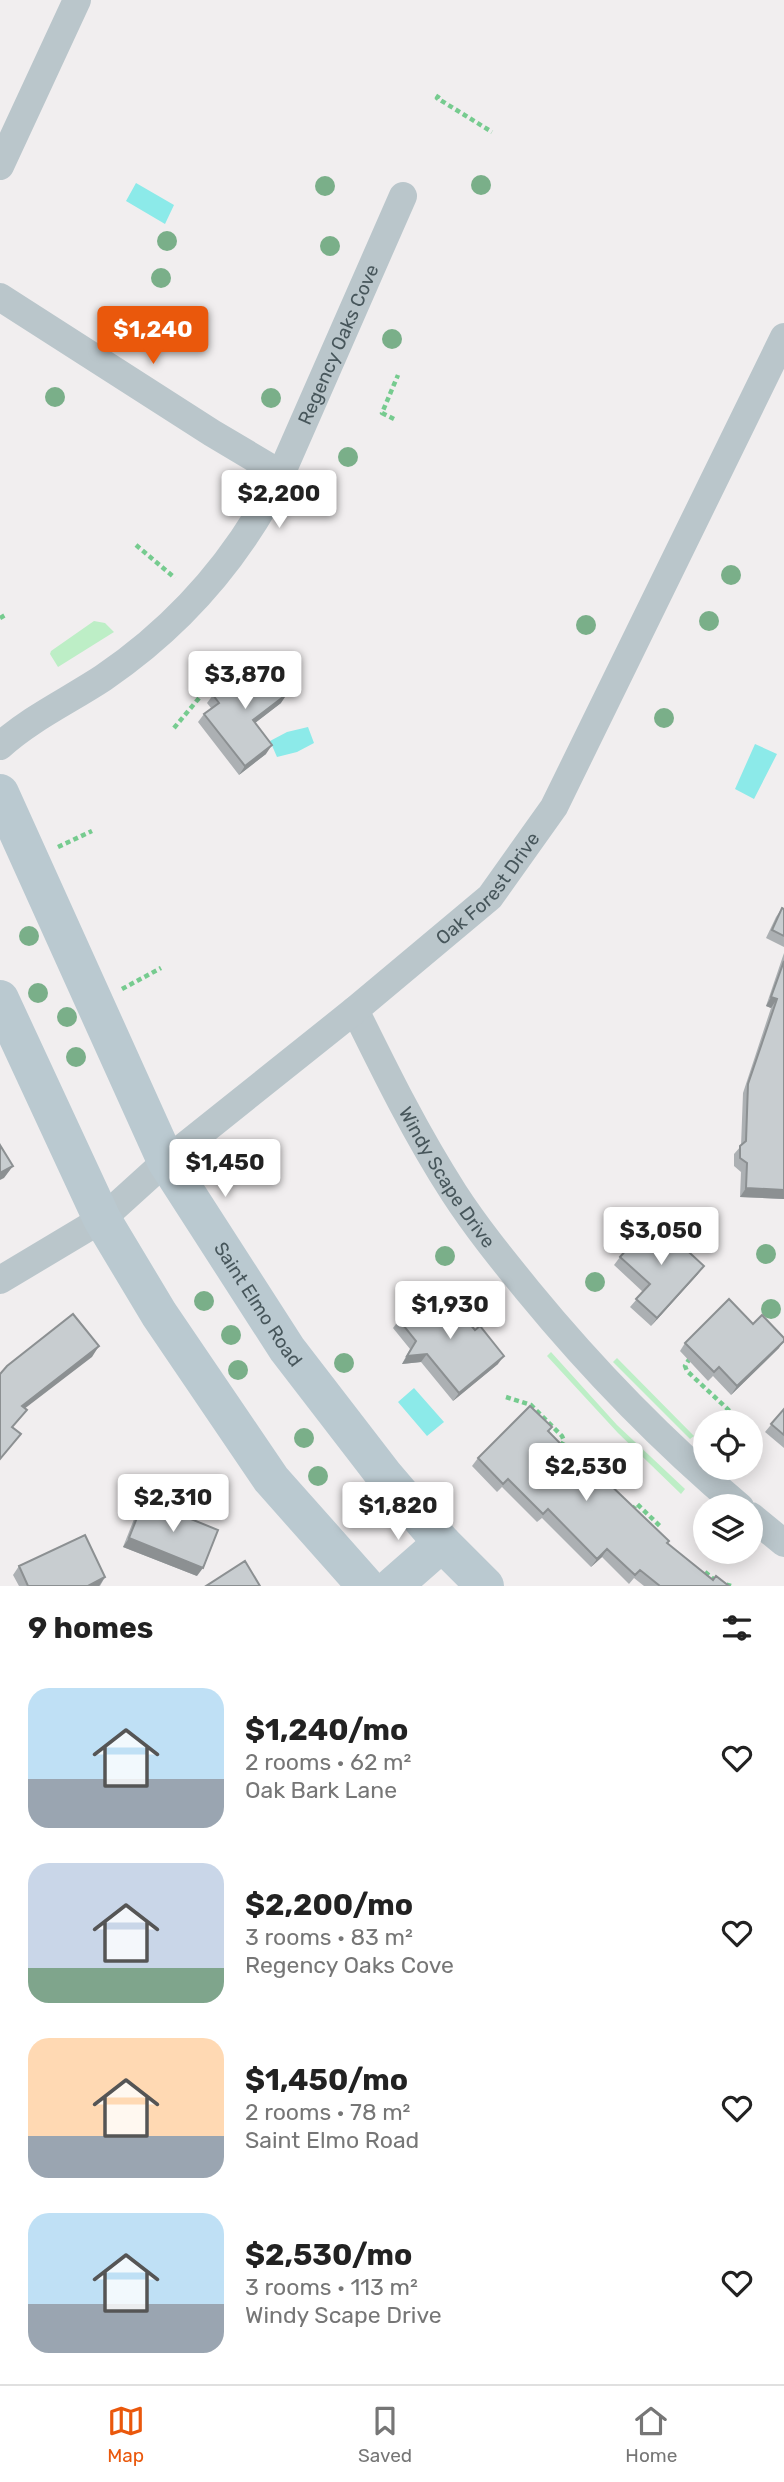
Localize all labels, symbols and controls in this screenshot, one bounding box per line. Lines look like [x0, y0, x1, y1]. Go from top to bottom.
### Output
street label: Regency Oaks Cove [293, 261, 384, 428]
pin: $1,240 [96, 306, 210, 366]
text: $1,240 [113, 315, 193, 343]
pin: $2,200 [222, 470, 336, 530]
text: $2,200 [238, 479, 320, 507]
pin: $3,870 [188, 652, 302, 711]
text: $3,870 [204, 660, 286, 688]
street label: Oak Forest Drive [431, 828, 544, 950]
street label: Windy Scape Drive [394, 1103, 500, 1252]
pin: $1,450 [168, 1140, 282, 1199]
text: $1,450 [185, 1148, 265, 1176]
pin: $3,050 [604, 1208, 718, 1267]
text: $3,050 [620, 1216, 702, 1244]
street label: Saint Elmo Road [209, 1238, 307, 1371]
pin: $1,930 [393, 1282, 507, 1341]
text: $1,930 [411, 1290, 489, 1318]
map controls [693, 1410, 763, 1564]
button: locate [693, 1410, 763, 1480]
pin: $2,530 [529, 1444, 643, 1503]
text: $2,530 [545, 1452, 627, 1480]
pin: $2,310 [116, 1474, 230, 1534]
pin: $1,820 [341, 1482, 455, 1542]
text: $2,310 [134, 1483, 212, 1511]
text: $1,820 [358, 1491, 438, 1519]
button: layers [693, 1494, 763, 1564]
icon: filters [718, 1609, 756, 1647]
text: 9 homes [28, 1610, 153, 1646]
text: $1,240/mo [245, 1712, 408, 1748]
icon: home [84, 1716, 168, 1800]
icon: heart [718, 1739, 756, 1777]
text: 2 rooms · 62 m² [245, 1748, 411, 1776]
text: Oak Bark Lane [245, 1776, 397, 1804]
text: $2,200/mo [245, 1887, 413, 1923]
icon: home [84, 1891, 168, 1975]
icon: heart [718, 1914, 756, 1952]
text: 3 rooms · 83 m² [245, 1923, 413, 1951]
text: Regency Oaks Cove [245, 1951, 454, 1979]
text: $1,450/mo [245, 2062, 408, 2098]
icon: home [84, 2066, 168, 2150]
icon: heart [718, 2089, 756, 2127]
text: 2 rooms · 78 m² [245, 2098, 410, 2126]
text: Saint Elmo Road [245, 2126, 419, 2154]
text: $2,530/mo [245, 2237, 412, 2273]
icon: home [84, 2241, 168, 2325]
icon: heart [718, 2264, 756, 2302]
text: 3 rooms · 113 m² [245, 2273, 418, 2301]
text: Windy Scape Drive [245, 2301, 442, 2329]
tab: Map [107, 2402, 145, 2467]
tab: Saved [358, 2402, 412, 2467]
tab: Home [625, 2402, 677, 2467]

